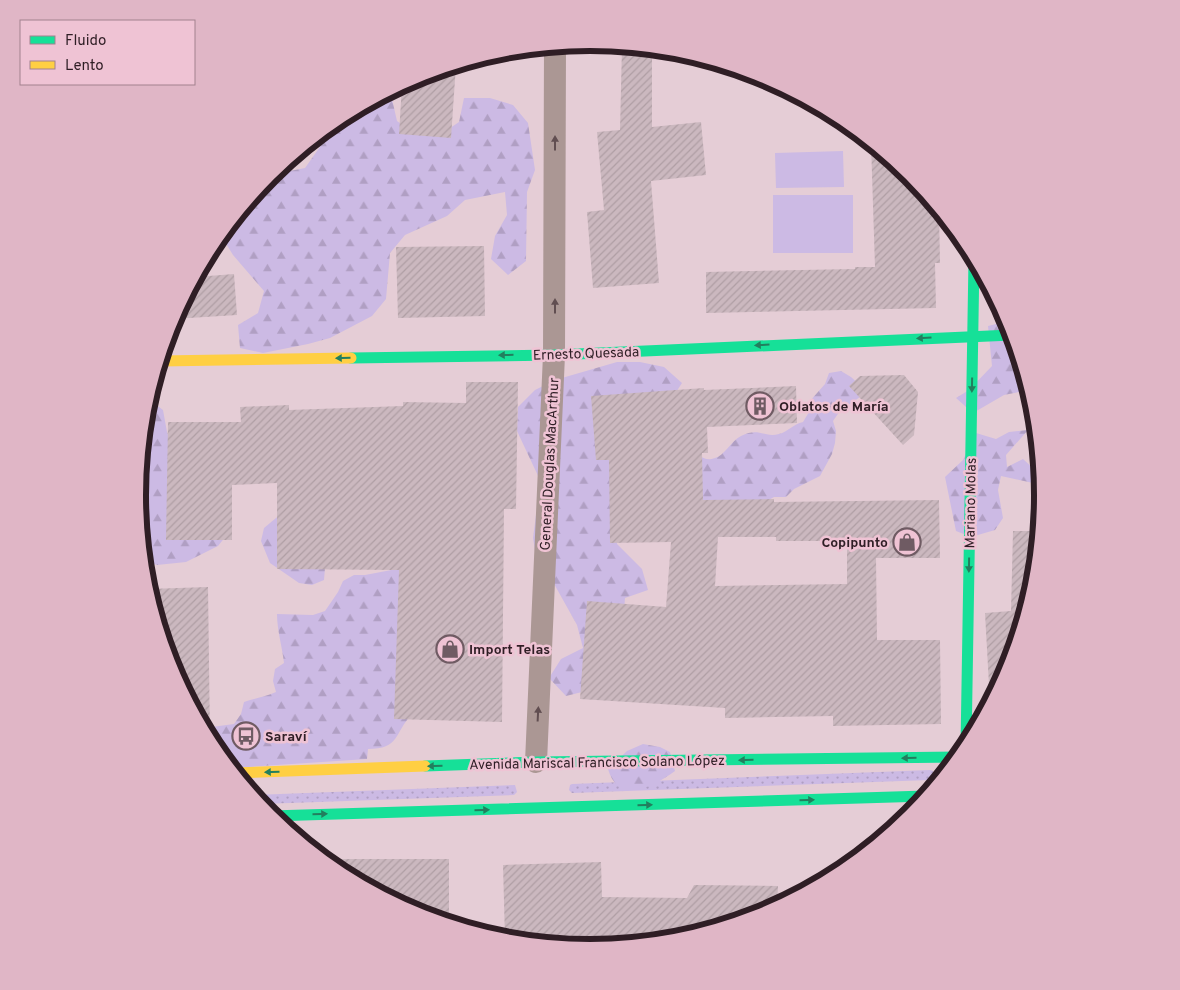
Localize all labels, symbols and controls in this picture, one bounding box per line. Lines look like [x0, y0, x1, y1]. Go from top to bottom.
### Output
legend [20, 20, 195, 85]
text: Fluido [65, 32, 106, 51]
text: Lento [65, 57, 104, 76]
one-way arrow [551, 135, 559, 151]
one-way arrow [551, 298, 559, 314]
one-way arrow [916, 335, 932, 343]
one-way arrow [753, 342, 769, 350]
street label: Ernesto Quesada [533, 344, 640, 365]
one-way arrow [497, 351, 513, 359]
one-way arrow [335, 354, 351, 362]
street label: General Douglas MacArthur [537, 377, 564, 551]
one-way arrow [968, 377, 976, 393]
building icon: Oblatos de María [745, 391, 775, 421]
place label: Oblatos de María [779, 399, 889, 416]
street label: Mariano Molas [962, 458, 981, 549]
shop icon: Copipunto [892, 527, 922, 557]
place label: Copipunto [821, 535, 888, 552]
one-way arrow [965, 557, 973, 573]
shop icon: Import Telas [435, 634, 465, 664]
place label: Import Telas [469, 642, 550, 659]
one-way arrow [535, 705, 543, 721]
bus stop icon: Saraví [231, 721, 261, 751]
place label: Saraví [265, 729, 308, 746]
street label: Avenida Mariscal Francisco Solano López [469, 753, 725, 774]
one-way arrow [901, 754, 917, 762]
one-way arrow [738, 756, 754, 764]
one-way arrow [426, 762, 442, 770]
one-way arrow [264, 768, 280, 776]
one-way arrow [799, 795, 815, 803]
one-way arrow [637, 800, 653, 808]
one-way arrow [475, 805, 491, 813]
one-way arrow [312, 810, 328, 818]

